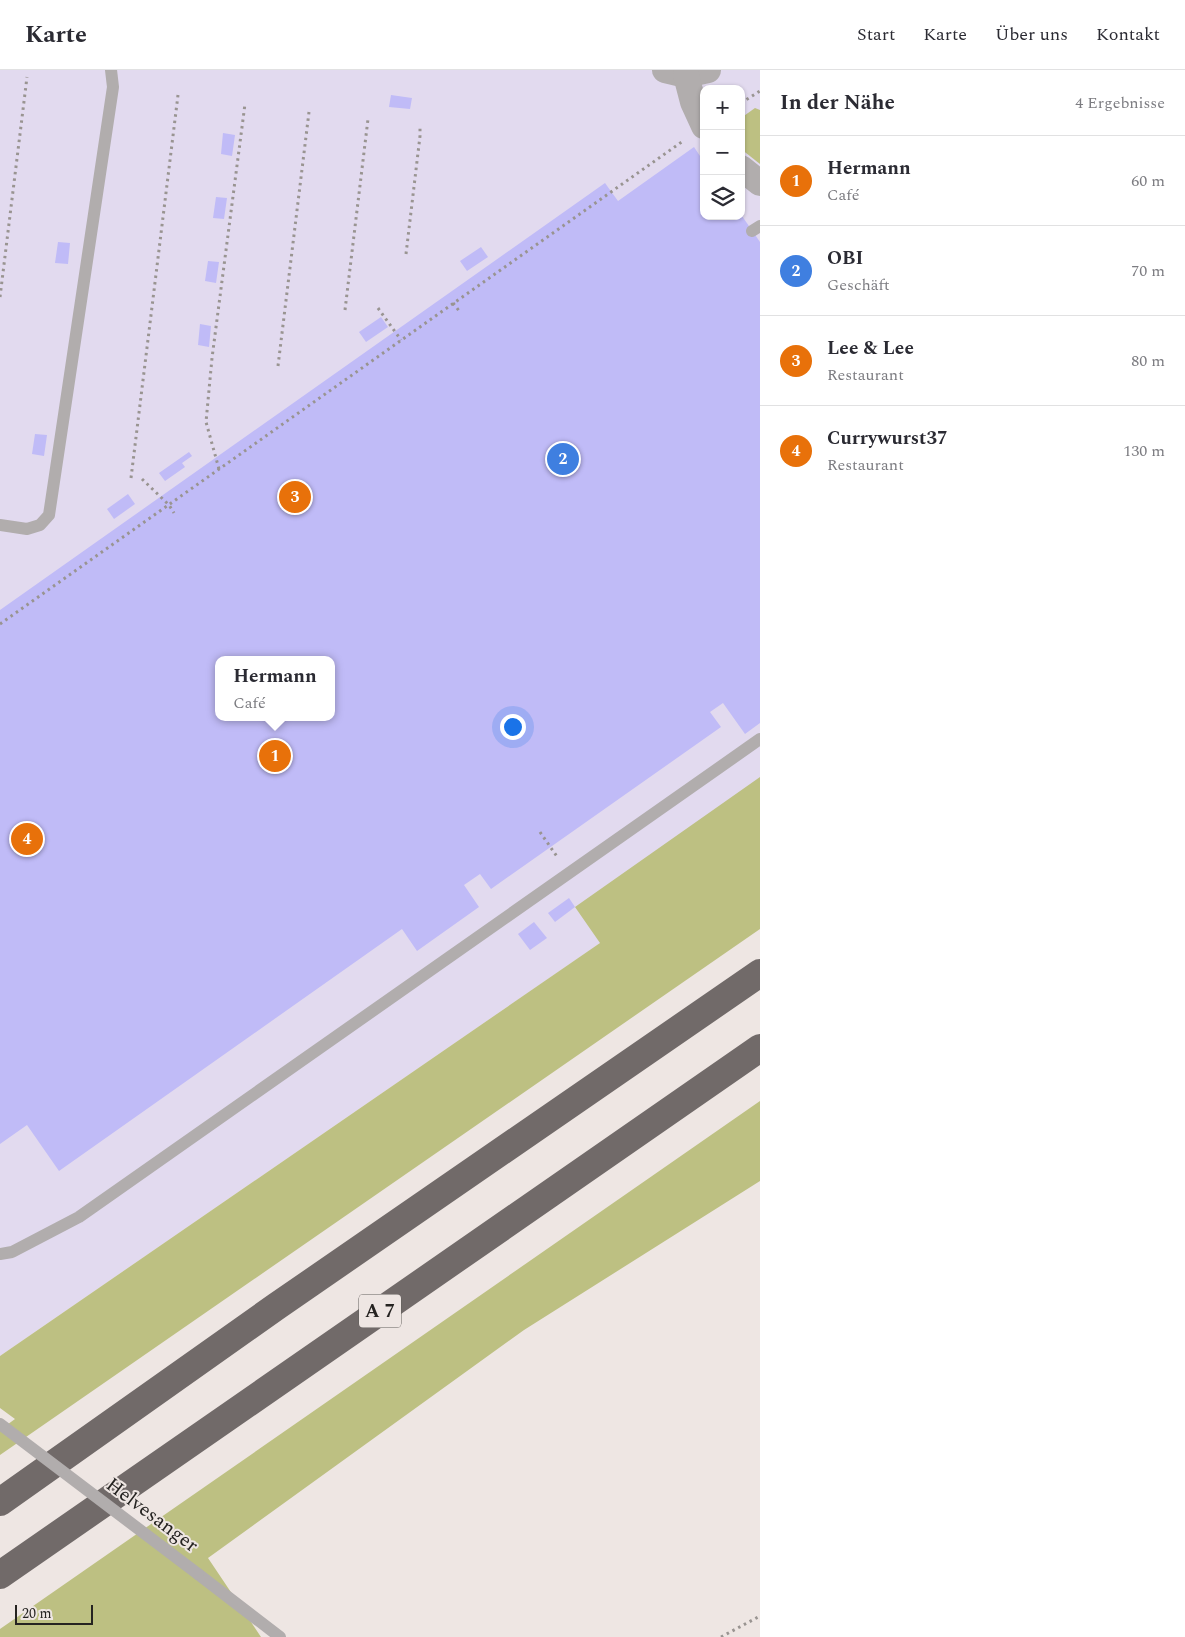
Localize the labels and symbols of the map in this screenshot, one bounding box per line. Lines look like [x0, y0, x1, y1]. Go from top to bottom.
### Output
pin: 2 [547, 440, 579, 478]
pin: 3 [279, 478, 311, 516]
your location [500, 714, 526, 740]
pin: 1 [259, 737, 291, 775]
pin: 4 [11, 820, 43, 858]
road number: A 7 [359, 1294, 401, 1328]
street label: Helvesanger [99, 1470, 205, 1560]
scale bar [15, 1602, 92, 1625]

